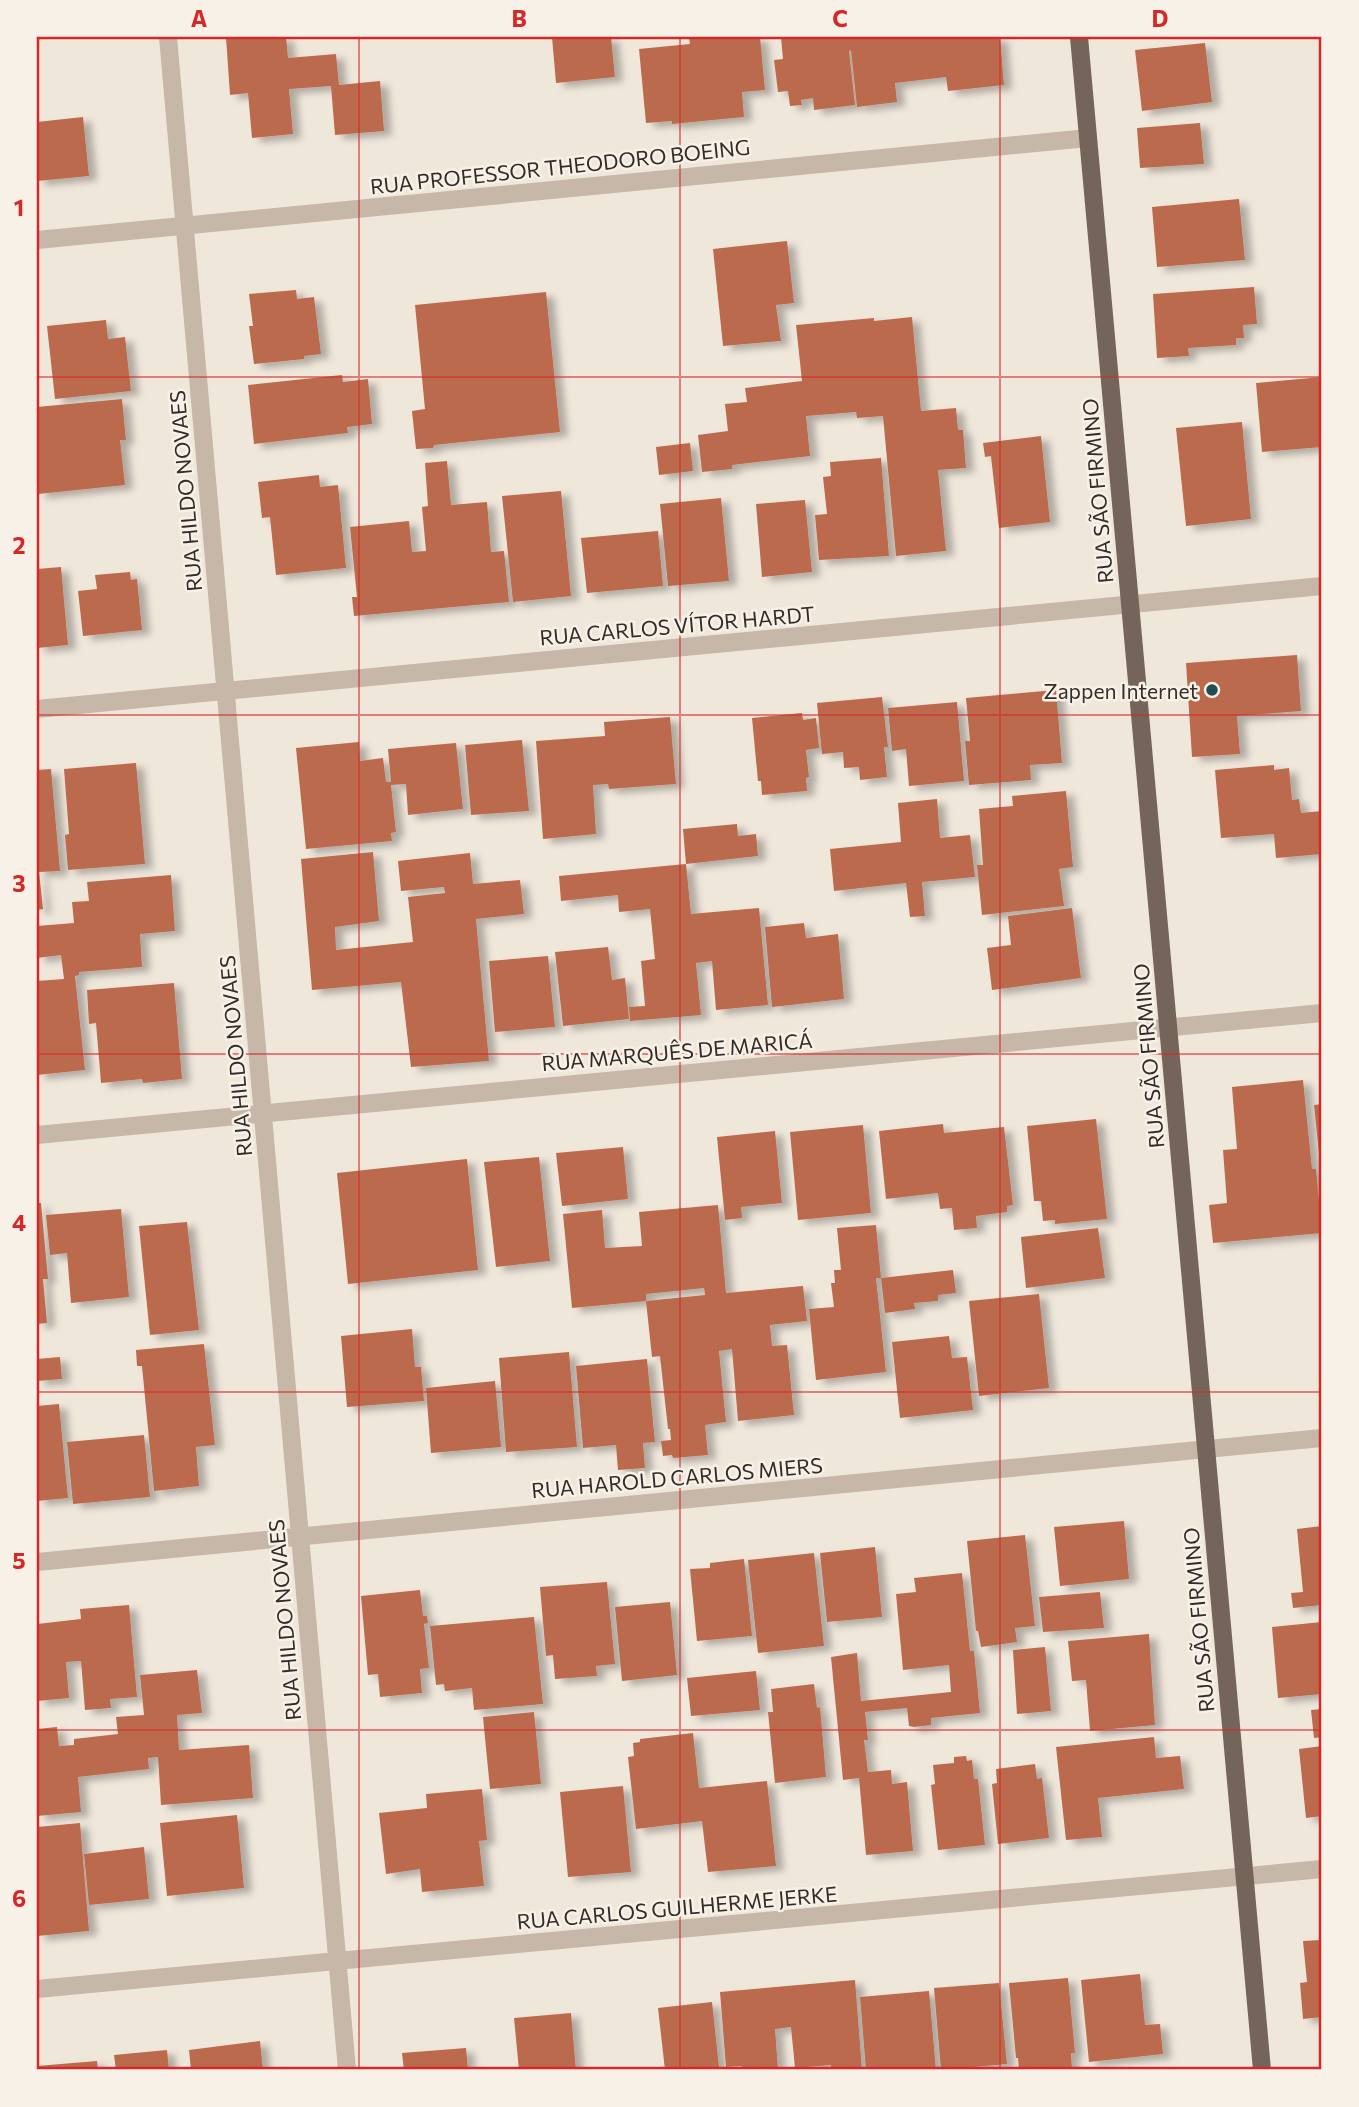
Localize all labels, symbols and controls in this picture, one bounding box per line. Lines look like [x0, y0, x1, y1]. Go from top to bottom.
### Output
text: A [191, 4, 208, 32]
text: B [511, 4, 527, 32]
text: C [832, 4, 848, 32]
text: D [1152, 4, 1169, 32]
street label: RUA PROFESSOR THEODORO BOEING [369, 134, 751, 198]
text: 1 [14, 193, 24, 221]
street label: RUA HILDO NOVAES [164, 389, 206, 593]
street label: RUA SÃO FIRMINO [1076, 398, 1118, 584]
text: 2 [12, 531, 26, 559]
street label: RUA CARLOS VÍTOR HARDT [539, 601, 815, 649]
place label: Zappen Internet [1044, 678, 1198, 703]
marker: Zappen Internet [1204, 682, 1220, 698]
text: 3 [12, 869, 26, 897]
street label: RUA HILDO NOVAES [214, 954, 256, 1158]
street label: RUA SÃO FIRMINO [1127, 963, 1169, 1149]
street label: RUA MARQUÊS DE MARICÁ [540, 1027, 814, 1075]
text: 4 [12, 1208, 26, 1236]
street label: RUA HAROLD CARLOS MIERS [530, 1452, 824, 1502]
street label: RUA HILDO NOVAES [263, 1518, 305, 1722]
street label: RUA SÃO FIRMINO [1177, 1527, 1219, 1713]
text: 5 [12, 1546, 26, 1574]
street label: RUA CARLOS GUILHERME JERKE [516, 1881, 838, 1933]
text: 6 [12, 1884, 26, 1912]

